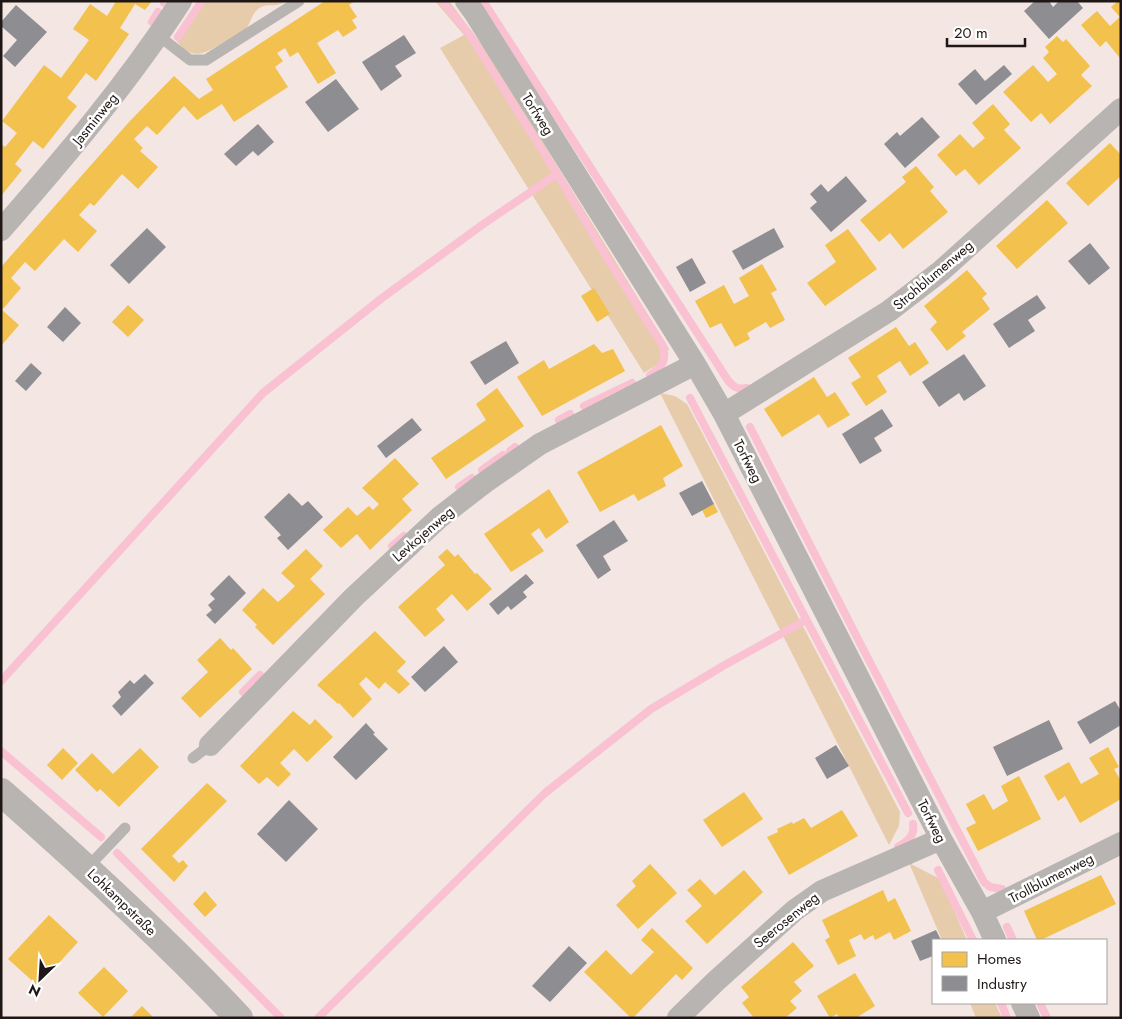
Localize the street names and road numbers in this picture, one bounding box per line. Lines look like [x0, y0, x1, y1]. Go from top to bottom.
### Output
street label: Jasminweg [66, 89, 122, 151]
street label: Torfweg [517, 89, 559, 139]
street label: Strohblumenweg [889, 235, 977, 315]
street label: Torfweg [729, 436, 767, 486]
street label: Levkojenweg [388, 502, 458, 566]
street label: Torfweg [913, 796, 951, 846]
street label: Trollblumenweg [1005, 848, 1097, 908]
street label: Lohkampstraße [83, 864, 161, 940]
street label: Seerosenweg [749, 887, 823, 953]

